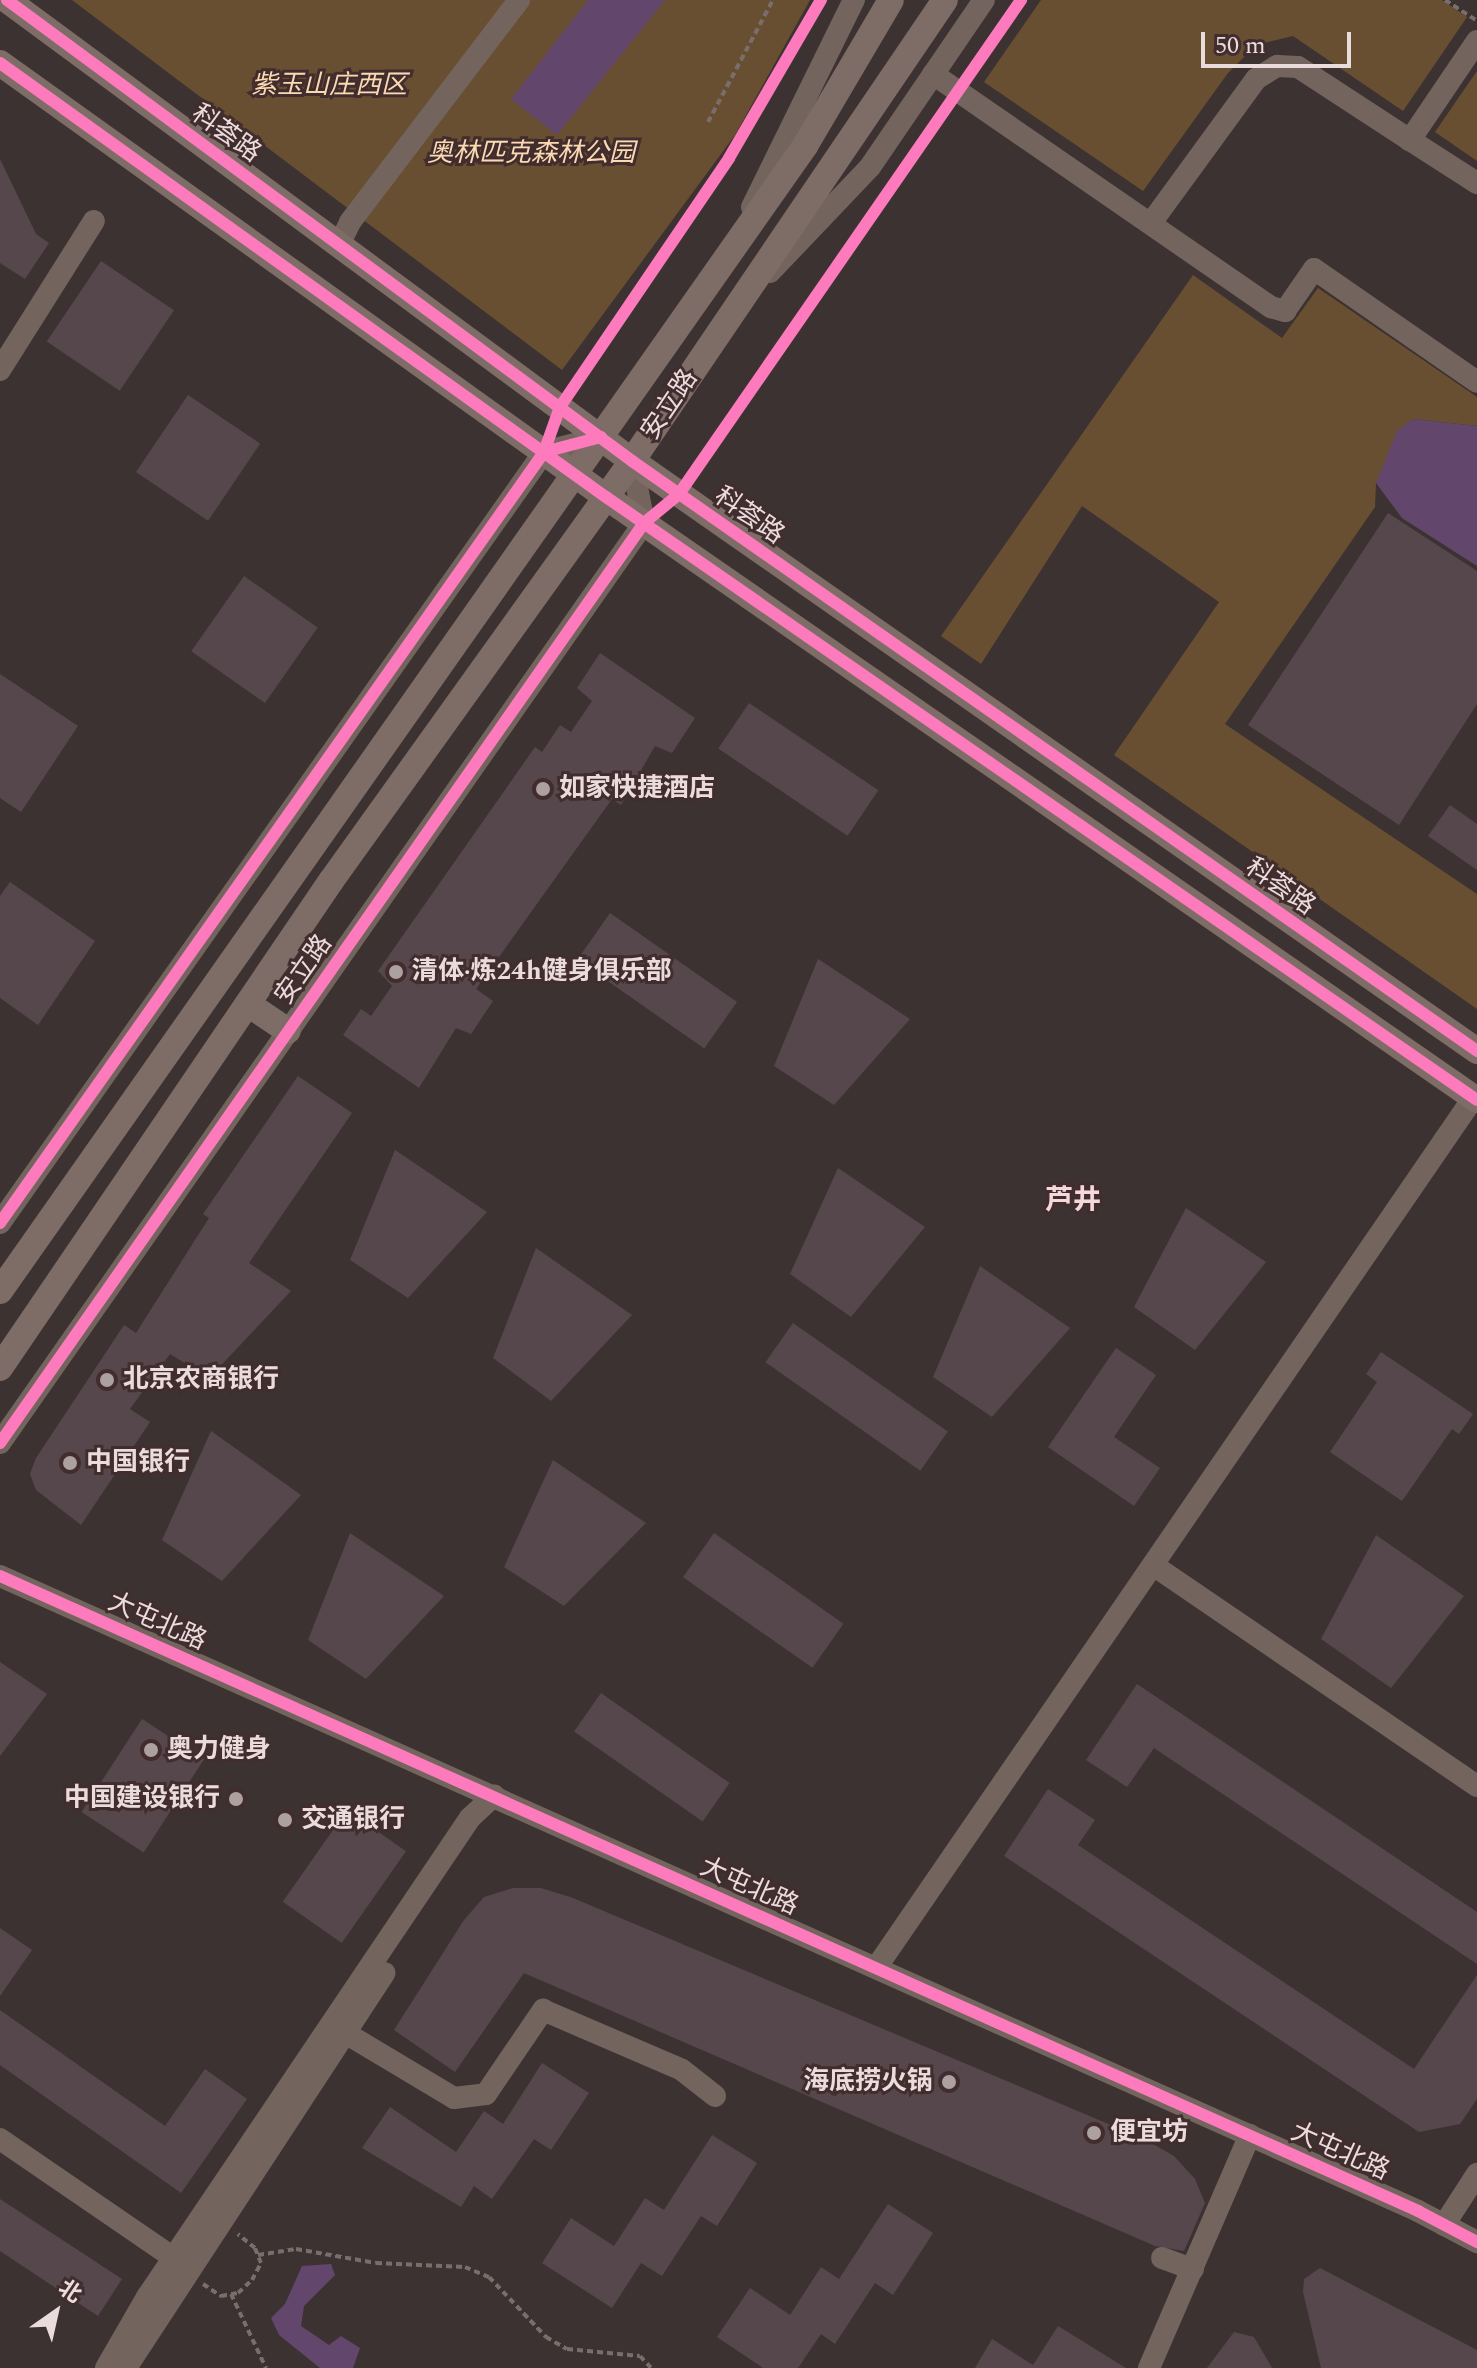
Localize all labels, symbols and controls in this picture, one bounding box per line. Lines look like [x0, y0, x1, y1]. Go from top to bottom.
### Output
scale bar [1205, 16, 1355, 66]
text: 50 m [1215, 28, 1266, 64]
park label: 紫玉山庄西区 [251, 70, 407, 102]
street label: 科荟路 [185, 98, 267, 170]
park label: 奥林匹克森林公园 [427, 138, 635, 170]
street label: 安立路 [635, 364, 705, 446]
street label: 科荟路 [708, 481, 790, 551]
place label: 如家快捷酒店 [559, 773, 715, 805]
marker: 如家快捷酒店 [534, 780, 552, 798]
street label: 科荟路 [1239, 852, 1321, 922]
street label: 安立路 [269, 929, 339, 1011]
place label: 清体·炼24h健身俱乐部 [412, 956, 672, 988]
marker: 清体·炼24h健身俱乐部 [387, 963, 405, 981]
district label: 芦井 [1045, 1184, 1101, 1218]
place label: 北京农商银行 [123, 1364, 279, 1396]
marker: 北京农商银行 [98, 1371, 116, 1389]
place label: 中国银行 [86, 1447, 190, 1479]
marker: 中国银行 [61, 1454, 79, 1472]
street label: 大屯北路 [103, 1587, 211, 1657]
place label: 奥力健身 [167, 1734, 271, 1766]
marker: 奥力健身 [142, 1741, 160, 1759]
place label: 中国建设银行 [64, 1783, 220, 1815]
marker: 中国建设银行 [227, 1790, 245, 1808]
place label: 交通银行 [301, 1804, 405, 1836]
marker: 交通银行 [276, 1811, 294, 1829]
street label: 大屯北路 [695, 1852, 803, 1922]
place label: 海底捞火锅 [803, 2066, 933, 2098]
marker: 海底捞火锅 [940, 2073, 958, 2091]
place label: 便宜坊 [1110, 2117, 1188, 2149]
street label: 大屯北路 [1286, 2117, 1394, 2187]
marker: 便宜坊 [1085, 2124, 1103, 2142]
north arrow [16, 2272, 96, 2352]
text: 北 [51, 2272, 88, 2312]

